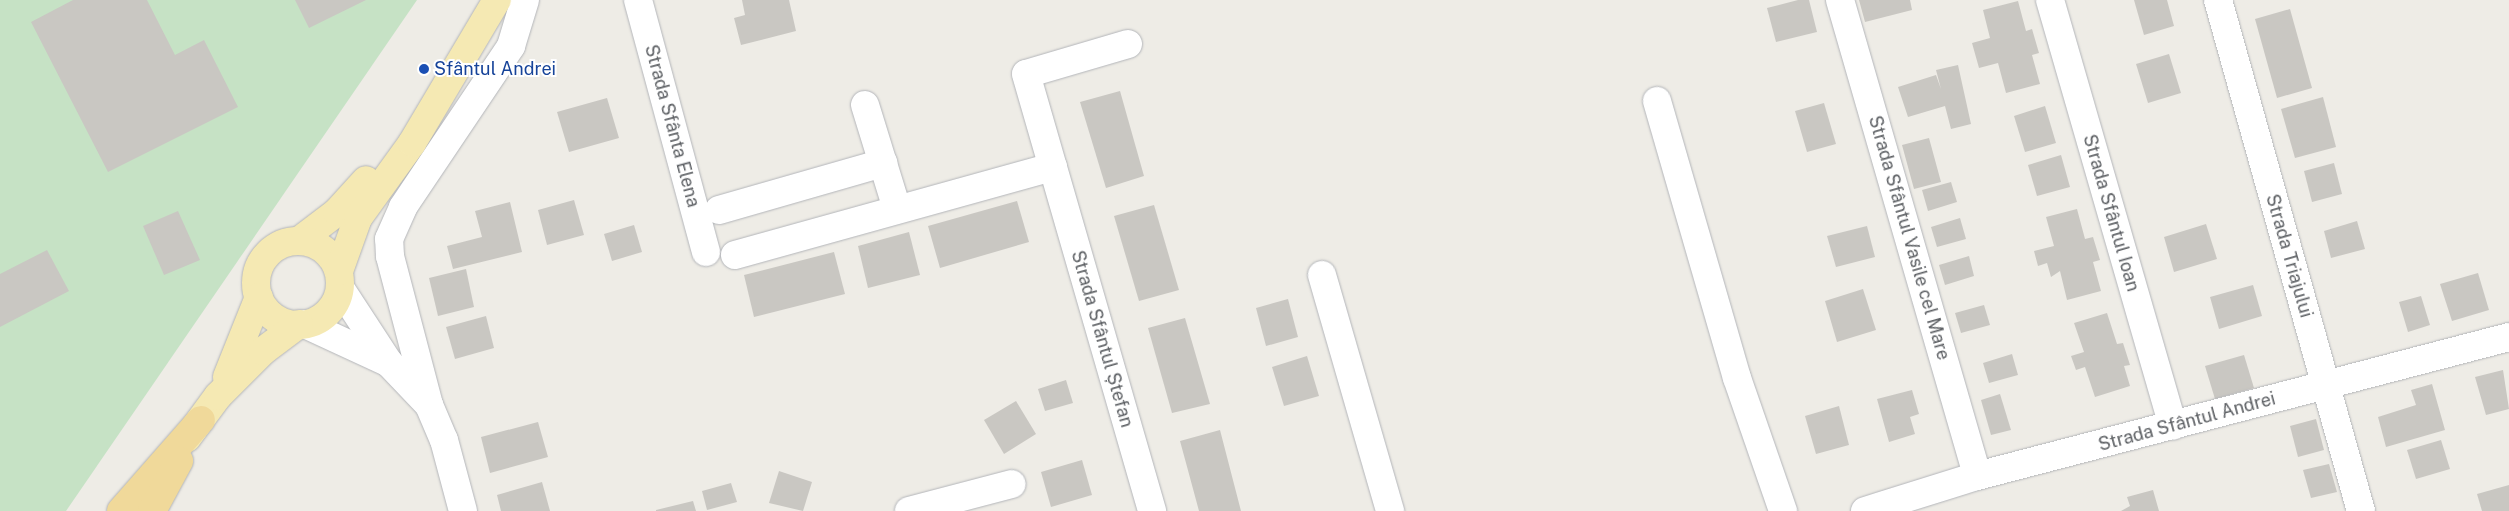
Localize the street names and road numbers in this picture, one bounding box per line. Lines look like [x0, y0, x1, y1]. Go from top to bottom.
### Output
street label: Strada Sfânta Elena [640, 42, 704, 210]
street label: Strada Sfântul Vasile cel Mare [1864, 113, 1954, 363]
street label: Strada Sfântul Ioan [2078, 132, 2144, 294]
street label: Strada Triajului [2261, 192, 2317, 320]
street label: Strada Sfântul Ștefan [1066, 248, 1138, 430]
street label: Strada Sfântul Andrei [2096, 388, 2278, 456]

